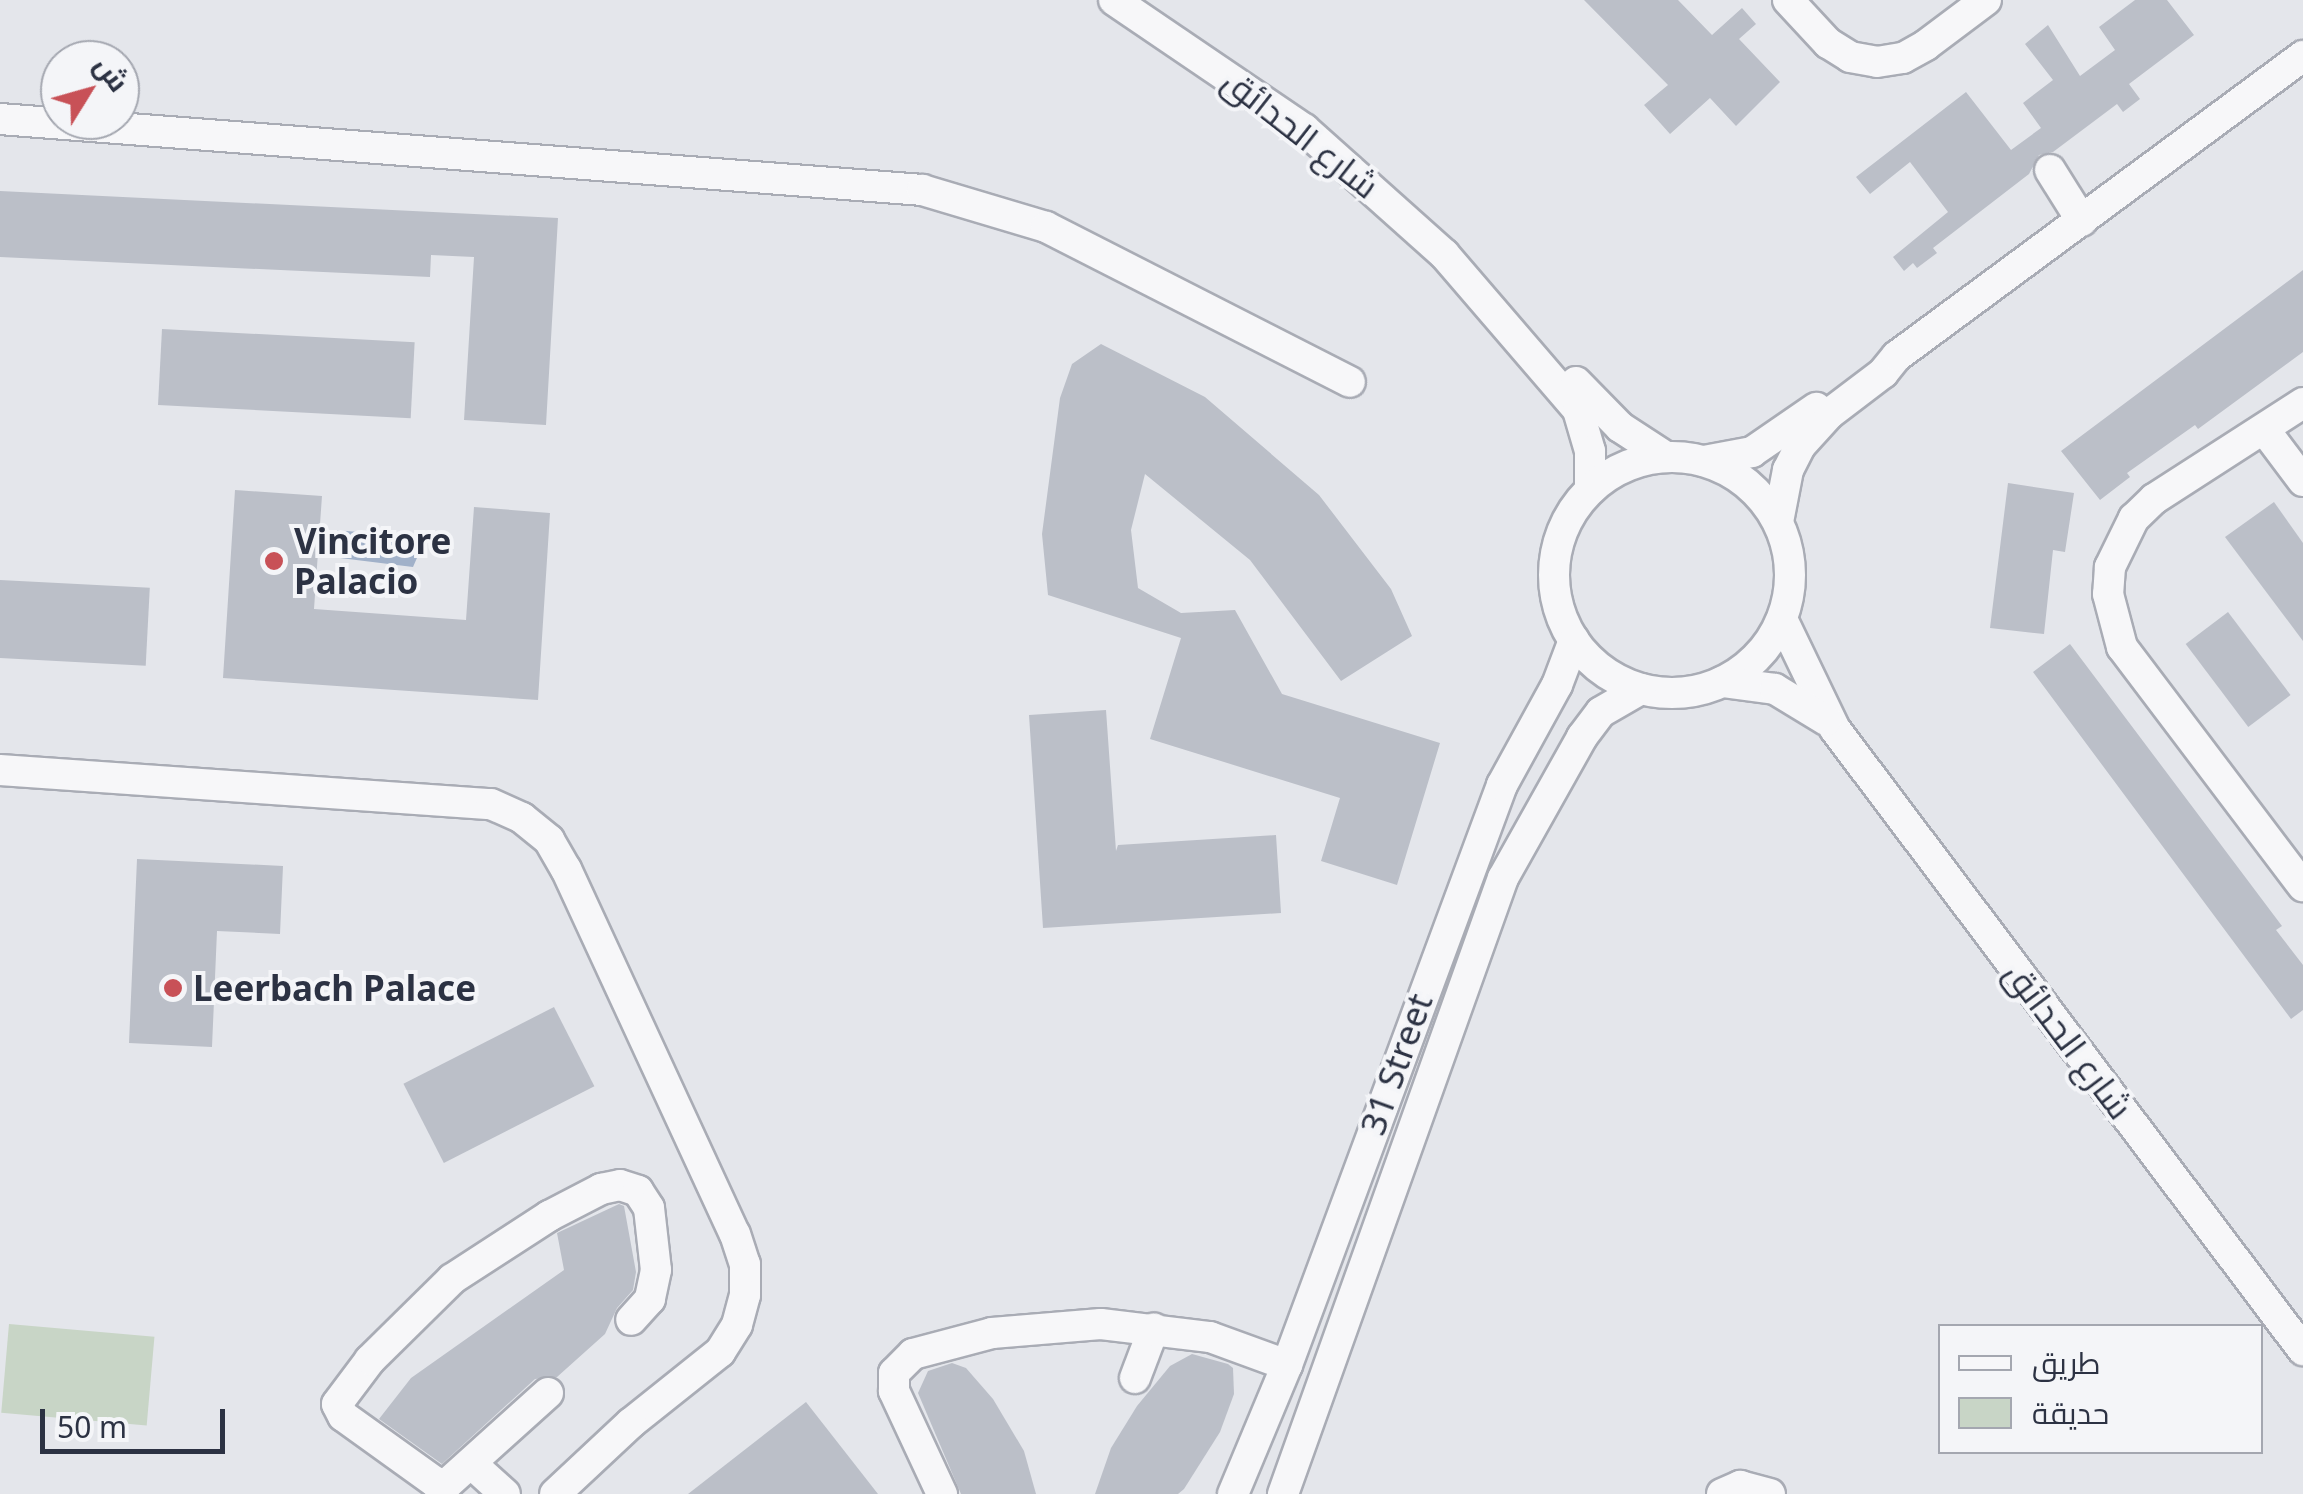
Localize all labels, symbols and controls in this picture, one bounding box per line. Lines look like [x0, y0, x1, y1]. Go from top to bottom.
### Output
north arrow [40, 40, 140, 140]
text: ش [86, 47, 138, 99]
street label: شارع الحدائق [1215, 59, 1387, 207]
place label: Vincitore Palacio [294, 520, 451, 602]
marker: Vincitore Palacio [263, 550, 285, 572]
street label: شارع الحدائق [1996, 953, 2142, 1127]
place label: Leerbach Palace [193, 967, 476, 1009]
marker: Leerbach Palace [162, 977, 184, 999]
street label: 31 Street [1351, 988, 1441, 1140]
legend [1938, 1324, 2263, 1454]
text: طريق [2032, 1342, 2101, 1383]
scale bar [45, 1389, 230, 1451]
text: حديقة [2032, 1392, 2109, 1433]
text: 50 m [57, 1406, 127, 1447]

